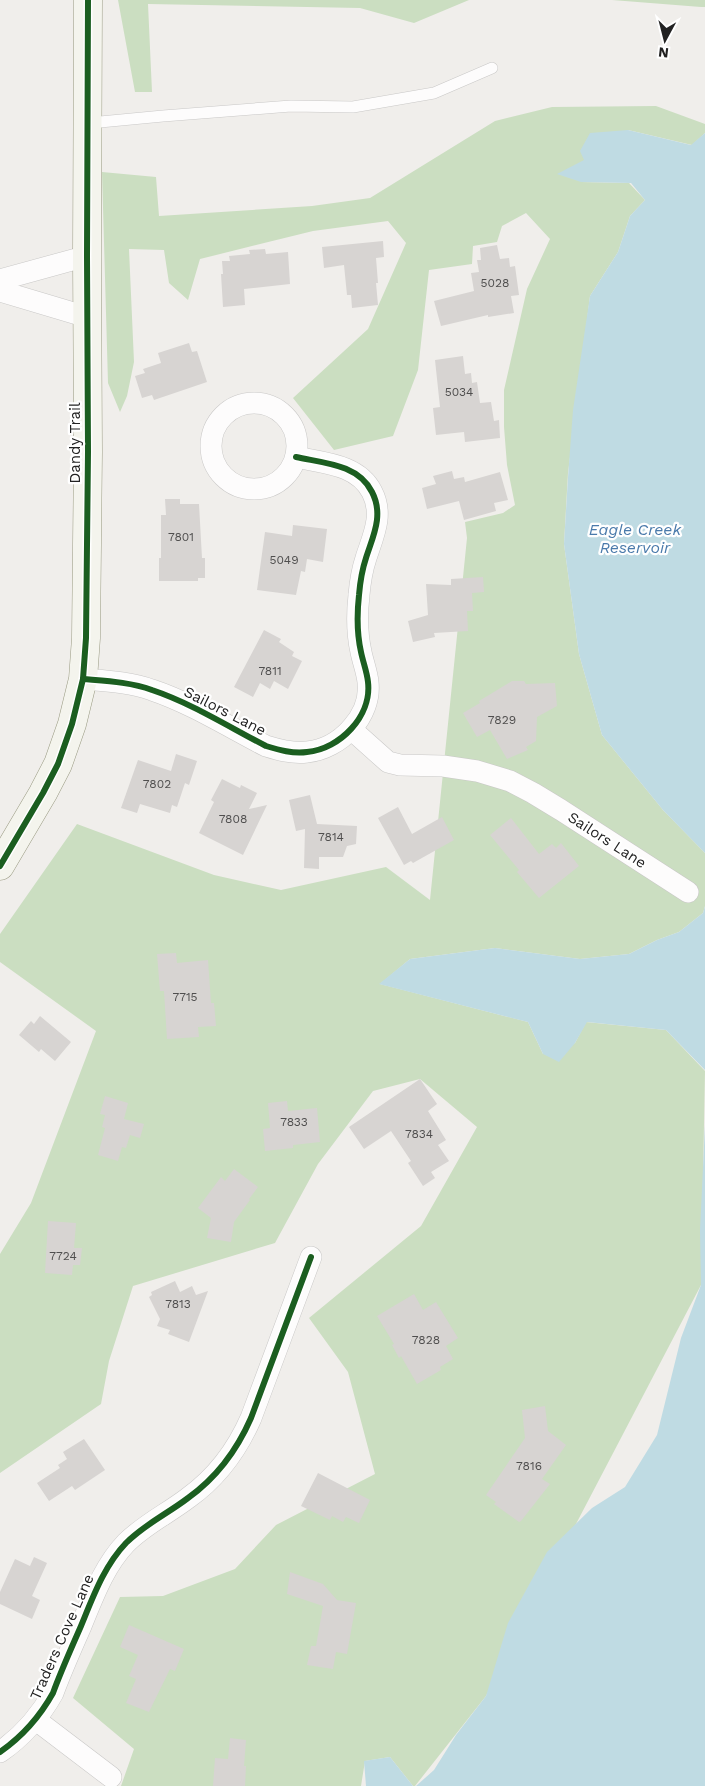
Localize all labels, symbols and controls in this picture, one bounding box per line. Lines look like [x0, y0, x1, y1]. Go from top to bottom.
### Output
north arrow [640, 15, 690, 65]
text: N [657, 44, 670, 61]
house number: 5028 [481, 276, 509, 290]
house number: 5034 [445, 385, 473, 399]
street label: Dandy Trail [66, 402, 84, 484]
water label: Eagle Creek Reservoir [589, 520, 682, 557]
house number: 7801 [168, 530, 194, 544]
house number: 5049 [269, 553, 299, 567]
house number: 7811 [258, 664, 282, 678]
street label: Sailors Lane [181, 683, 269, 739]
house number: 7829 [488, 713, 516, 727]
house number: 7802 [143, 777, 171, 791]
street label: Sailors Lane [564, 808, 650, 872]
house number: 7808 [219, 812, 247, 826]
house number: 7814 [318, 830, 344, 844]
house number: 7715 [172, 990, 198, 1004]
house number: 7833 [280, 1115, 308, 1129]
house number: 7834 [405, 1127, 433, 1141]
house number: 7724 [49, 1249, 77, 1263]
house number: 7813 [165, 1297, 191, 1311]
house number: 7828 [412, 1333, 440, 1347]
house number: 7816 [516, 1459, 542, 1473]
street label: Traders Cove Lane [26, 1571, 98, 1703]

